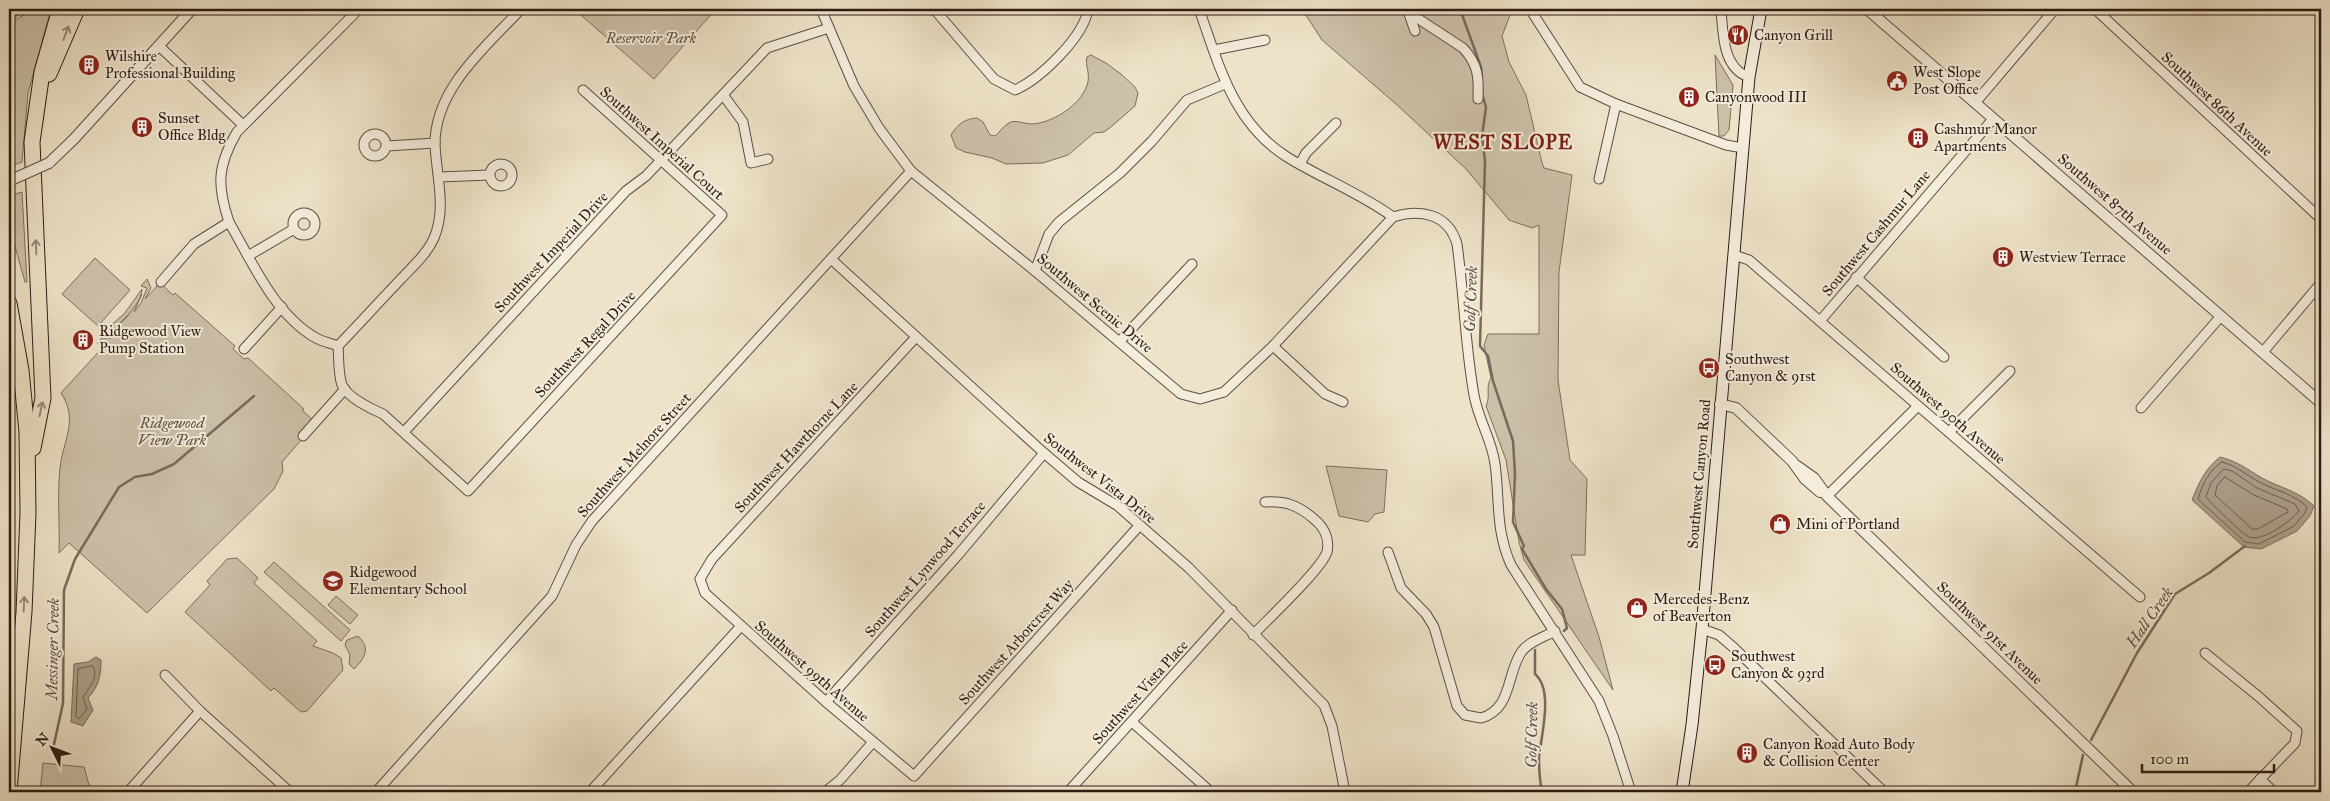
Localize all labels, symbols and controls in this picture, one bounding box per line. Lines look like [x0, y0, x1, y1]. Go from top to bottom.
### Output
restaurant icon: Canyon Grill [1726, 23, 1750, 47]
one-way arrow [62, 26, 71, 41]
place label: Canyon Grill [1754, 26, 1834, 44]
park label: Reservoir Park [605, 29, 697, 47]
place label: Wilshire Professional Building [105, 47, 236, 82]
street label: Southwest 86th Avenue [2158, 48, 2276, 160]
building icon: Wilshire Professional Building [77, 53, 101, 77]
place label: West Slope Post Office [1913, 63, 1981, 98]
public building icon: West Slope Post Office [1885, 69, 1909, 93]
street label: Southwest Imperial Court [596, 83, 728, 204]
building icon: Canyonwood III [1677, 85, 1701, 109]
place label: Canyonwood III [1705, 88, 1807, 106]
place label: Sunset Office Bldg [158, 109, 227, 144]
building icon: Sunset Office Bldg [130, 115, 154, 139]
place label: Cashmur Manor Apartments [1933, 120, 2037, 155]
building icon: Cashmur Manor Apartments [1906, 126, 1930, 150]
district label: WEST SLOPE [1433, 130, 1573, 154]
street label: Southwest 87th Avenue [2054, 149, 2176, 259]
street label: Southwest Cashmur Lane [1818, 166, 1934, 300]
street label: Southwest Imperial Drive [490, 188, 612, 316]
one-way arrow [31, 239, 40, 255]
building icon: Westview Terrace [1991, 245, 2015, 269]
place label: Westview Terrace [2019, 248, 2126, 266]
street label: Southwest Scenic Drive [1034, 249, 1156, 357]
water label: Golf Creek [1460, 266, 1481, 333]
street label: Southwest Regal Drive [531, 287, 639, 401]
place label: Ridgewood View Pump Station [99, 322, 201, 357]
building icon: Ridgewood View Pump Station [71, 328, 95, 352]
place label: Southwest Canyon & 91st [1725, 350, 1817, 385]
bus stop icon: Southwest Canyon & 91st [1697, 356, 1721, 380]
street label: Southwest 90th Avenue [1887, 358, 2009, 468]
street label: Southwest Hawthorne Lane [730, 378, 862, 516]
street label: Southwest Melnore Street [573, 389, 695, 521]
street label: Southwest Canyon Road [1683, 398, 1715, 550]
one-way arrow [37, 401, 46, 417]
park label: Ridgewood View Park [138, 414, 207, 449]
street label: Southwest Vista Drive [1040, 429, 1160, 527]
street label: Southwest Lynwood Terrace [861, 497, 989, 641]
shop icon: Mini of Portland [1768, 512, 1792, 536]
place label: Mini of Portland [1796, 515, 1900, 533]
place label: Ridgewood Elementary School [349, 563, 468, 598]
school or university icon: Ridgewood Elementary School [321, 569, 345, 593]
street label: Southwest Arborcrest Way [955, 575, 1078, 708]
street label: Southwest 91st Avenue [1933, 578, 2047, 688]
water label: Hall Creek [2121, 583, 2177, 652]
place label: Mercedes-Benz of Beaverton [1653, 590, 1749, 625]
one-way arrow [20, 596, 29, 612]
shop icon: Mercedes-Benz of Beaverton [1625, 596, 1649, 620]
water label: Messinger Creek [42, 598, 63, 702]
street label: Southwest 99th Avenue [751, 616, 873, 726]
street label: Southwest Vista Place [1088, 636, 1192, 748]
place label: Southwest Canyon & 93rd [1731, 647, 1825, 682]
bus stop icon: Southwest Canyon & 93rd [1703, 653, 1727, 677]
water label: Golf Creek [1521, 702, 1542, 768]
north arrow [28, 724, 78, 774]
text: N [32, 729, 53, 750]
place label: Canyon Road Auto Body & Collision Center [1763, 735, 1916, 770]
building icon: Canyon Road Auto Body & Collision Center [1735, 741, 1759, 765]
scale bar [2142, 741, 2275, 773]
text: 100 m [2150, 750, 2190, 768]

